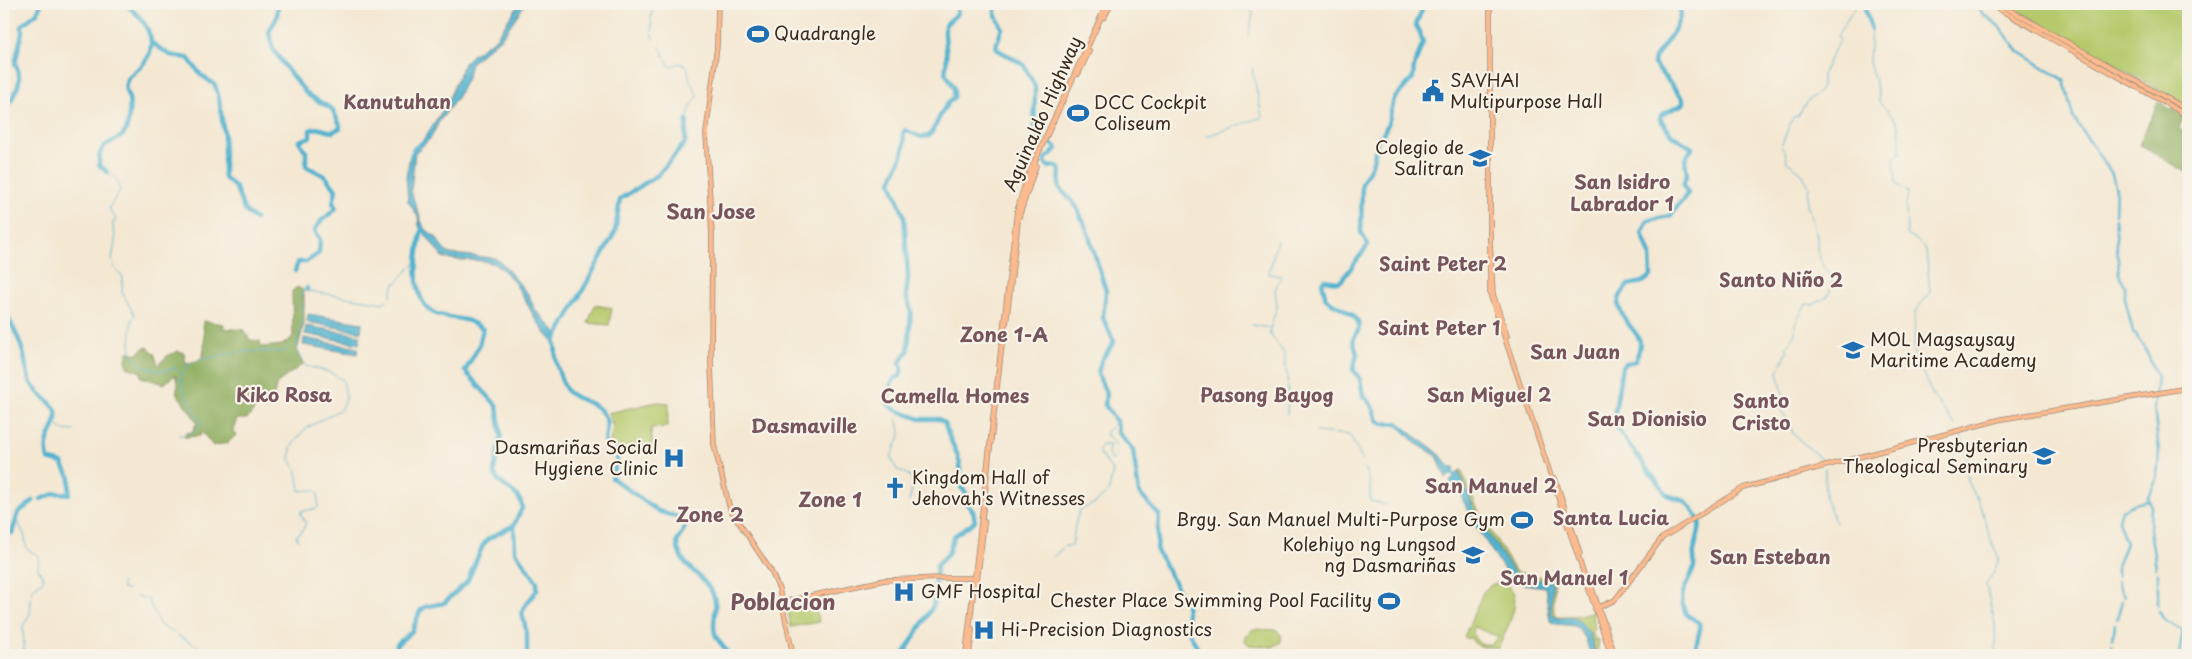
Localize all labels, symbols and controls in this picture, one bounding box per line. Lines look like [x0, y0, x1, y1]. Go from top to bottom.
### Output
place label: Quadrangle [774, 19, 876, 46]
sports icon: Quadrangle [745, 21, 771, 47]
street label: Aguinaldo Highway [995, 32, 1088, 195]
place label: SAVHAI Multipurpose Hall [1450, 66, 1603, 114]
public building icon: SAVHAI Multipurpose Hall [1420, 78, 1446, 104]
district label: Kanutuhan [343, 87, 451, 115]
place label: DCC Cockpit Coliseum [1094, 88, 1207, 136]
sports icon: DCC Cockpit Coliseum [1065, 100, 1091, 126]
place label: Colegio de Salitran [1375, 133, 1464, 181]
school or university icon: Colegio de Salitran [1467, 145, 1493, 171]
district label: San Isidro Labrador 1 [1570, 167, 1674, 217]
district label: San Jose [666, 196, 756, 226]
district label: Saint Peter 2 [1379, 249, 1507, 277]
district label: Santo Niño 2 [1719, 265, 1843, 293]
district label: Saint Peter 1 [1378, 313, 1500, 341]
district label: Zone 1-A [960, 319, 1048, 349]
place label: MOL Magsaysay Maritime Academy [1870, 325, 2037, 373]
district label: San Juan [1530, 337, 1620, 365]
school or university icon: MOL Magsaysay Maritime Academy [1840, 337, 1866, 363]
district label: Kiko Rosa [236, 380, 333, 408]
district label: Pasong Bayog [1200, 380, 1334, 408]
district label: San Miguel 2 [1427, 380, 1551, 408]
district label: Camella Homes [881, 381, 1029, 409]
district label: Santo Cristo [1732, 386, 1790, 436]
district label: San Dionisio [1587, 404, 1707, 432]
district label: Dasmaville [751, 411, 857, 439]
place label: Presbyterian Theological Seminary [1843, 431, 2028, 479]
place label: Dasmariñas Social Hygiene Clinic [494, 433, 658, 481]
school or university icon: Presbyterian Theological Seminary [2031, 443, 2057, 469]
hospital icon: Dasmariñas Social Hygiene Clinic [661, 445, 687, 471]
place label: Kingdom Hall of Jehovah's Witnesses [912, 463, 1085, 511]
district label: San Manuel 2 [1425, 471, 1557, 499]
church icon: Kingdom Hall of Jehovah's Witnesses [882, 475, 908, 501]
district label: Zone 1 [798, 484, 862, 514]
district label: Zone 2 [676, 499, 744, 529]
district label: Santa Lucia [1553, 503, 1669, 531]
place label: Brgy. San Manuel Multi-Purpose Gym [1176, 505, 1505, 532]
sports icon: Brgy. San Manuel Multi-Purpose Gym [1509, 507, 1535, 533]
place label: Kolehiyo ng Lungsod ng Dasmariñas [1283, 530, 1456, 578]
school or university icon: Kolehiyo ng Lungsod ng Dasmariñas [1460, 542, 1486, 568]
district label: San Esteban [1709, 542, 1831, 570]
district label: San Manuel 1 [1500, 563, 1628, 591]
place label: GMF Hospital [921, 577, 1041, 604]
hospital icon: GMF Hospital [891, 579, 917, 605]
district label: Poblacion [730, 584, 836, 617]
place label: Chester Place Swimming Pool Facility [1050, 586, 1372, 613]
sports icon: Chester Place Swimming Pool Facility [1376, 588, 1402, 614]
place label: Hi-Precision Diagnostics [1001, 615, 1212, 642]
hospital icon: Hi-Precision Diagnostics [971, 617, 997, 643]

